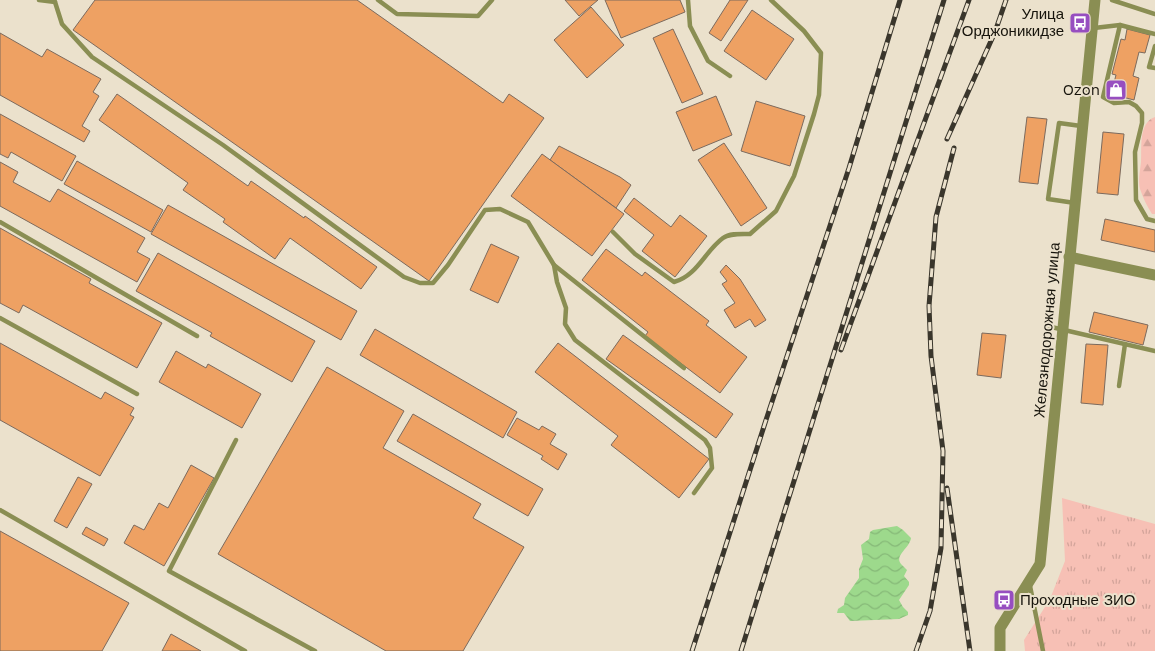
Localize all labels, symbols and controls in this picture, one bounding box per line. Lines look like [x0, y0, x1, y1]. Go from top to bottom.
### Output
place label: Улица Орджоникидзе [962, 5, 1065, 40]
bus stop icon: Улица Орджоникидзе [1068, 11, 1092, 35]
shop icon: Ozon [1104, 78, 1128, 102]
place label: Ozon [1063, 81, 1100, 99]
street label: Железнодорожная улица [1030, 241, 1064, 419]
bus stop icon: Проходные ЗИО [992, 588, 1016, 612]
place label: Проходные ЗИО [1020, 591, 1135, 609]

